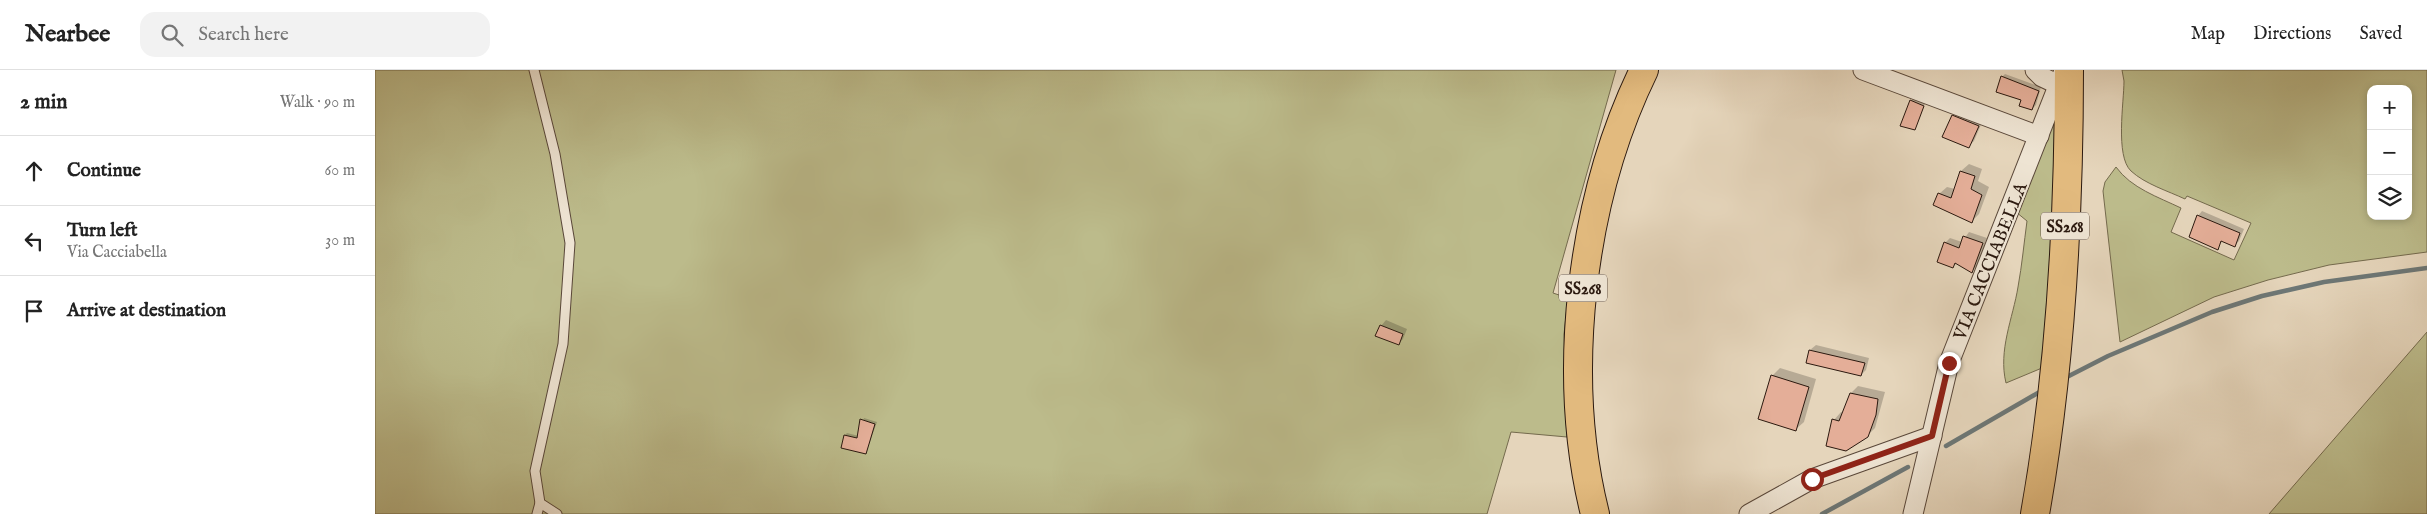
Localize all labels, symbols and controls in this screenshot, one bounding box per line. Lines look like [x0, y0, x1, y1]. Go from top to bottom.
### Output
search box [140, 12, 490, 57]
text: Nearbee [25, 19, 110, 50]
icon: search [158, 21, 186, 49]
text: Search here [198, 23, 289, 47]
text: Map [2191, 23, 2225, 46]
text: Directions [2253, 23, 2331, 46]
text: Saved [2359, 23, 2402, 46]
map controls [2367, 85, 2412, 220]
button: + [2367, 85, 2412, 130]
text: 2 min [20, 89, 67, 116]
text: Walk · 90 m [280, 93, 355, 113]
button: − [2367, 130, 2412, 175]
icon: ahead [20, 157, 48, 185]
text: Continue [67, 159, 141, 183]
text: 60 m [325, 161, 355, 181]
button: layers [2367, 175, 2412, 220]
street label: VIA CACCIABELLA [1949, 179, 2034, 345]
road number: SS268 [2041, 212, 2089, 240]
text: Turn left [67, 219, 138, 243]
icon: left [20, 227, 48, 255]
text: 30 m [325, 231, 355, 251]
text: Via Cacciabella [67, 243, 167, 263]
road number: SS268 [1559, 274, 1607, 302]
icon: arrive [20, 297, 48, 325]
text: Arrive at destination [67, 299, 226, 323]
route end [1938, 352, 1961, 375]
route start [1801, 468, 1824, 491]

